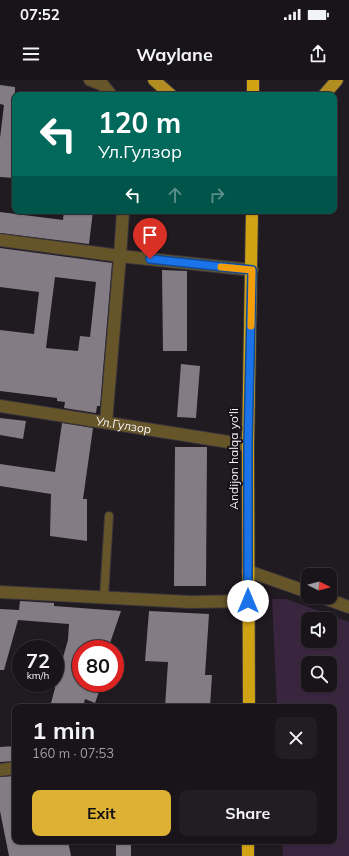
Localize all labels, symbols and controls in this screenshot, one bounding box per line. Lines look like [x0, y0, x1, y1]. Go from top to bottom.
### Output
text: 07:52 [20, 5, 60, 24]
icon: menu [20, 43, 42, 65]
text: Waylane [136, 43, 213, 66]
icon: share [307, 43, 329, 65]
text: 120 m [98, 105, 181, 140]
icon: left [32, 108, 84, 160]
text: Ул.Гулзор [98, 140, 182, 163]
icon: left [122, 184, 144, 206]
icon: ahead [164, 184, 186, 206]
icon: right [206, 184, 228, 206]
pin [133, 218, 167, 259]
icon: arrive [139, 224, 161, 246]
street label: Andijon halqa yo‘li [226, 408, 241, 510]
street label: Ул.Гулзор [94, 413, 152, 437]
north arrow [301, 568, 337, 604]
map controls [301, 568, 337, 692]
position arrow [227, 580, 269, 622]
button: sound [301, 612, 337, 648]
speed limit sign: 80 [72, 640, 124, 692]
text: 72 [26, 648, 50, 673]
button: search [301, 656, 337, 692]
text: km/h [27, 669, 49, 682]
text: 1 min [32, 715, 95, 745]
button: close [275, 717, 317, 759]
text: 160 m · 07:53 [32, 745, 114, 761]
button: Exit [32, 790, 171, 836]
button: Share [179, 790, 317, 836]

